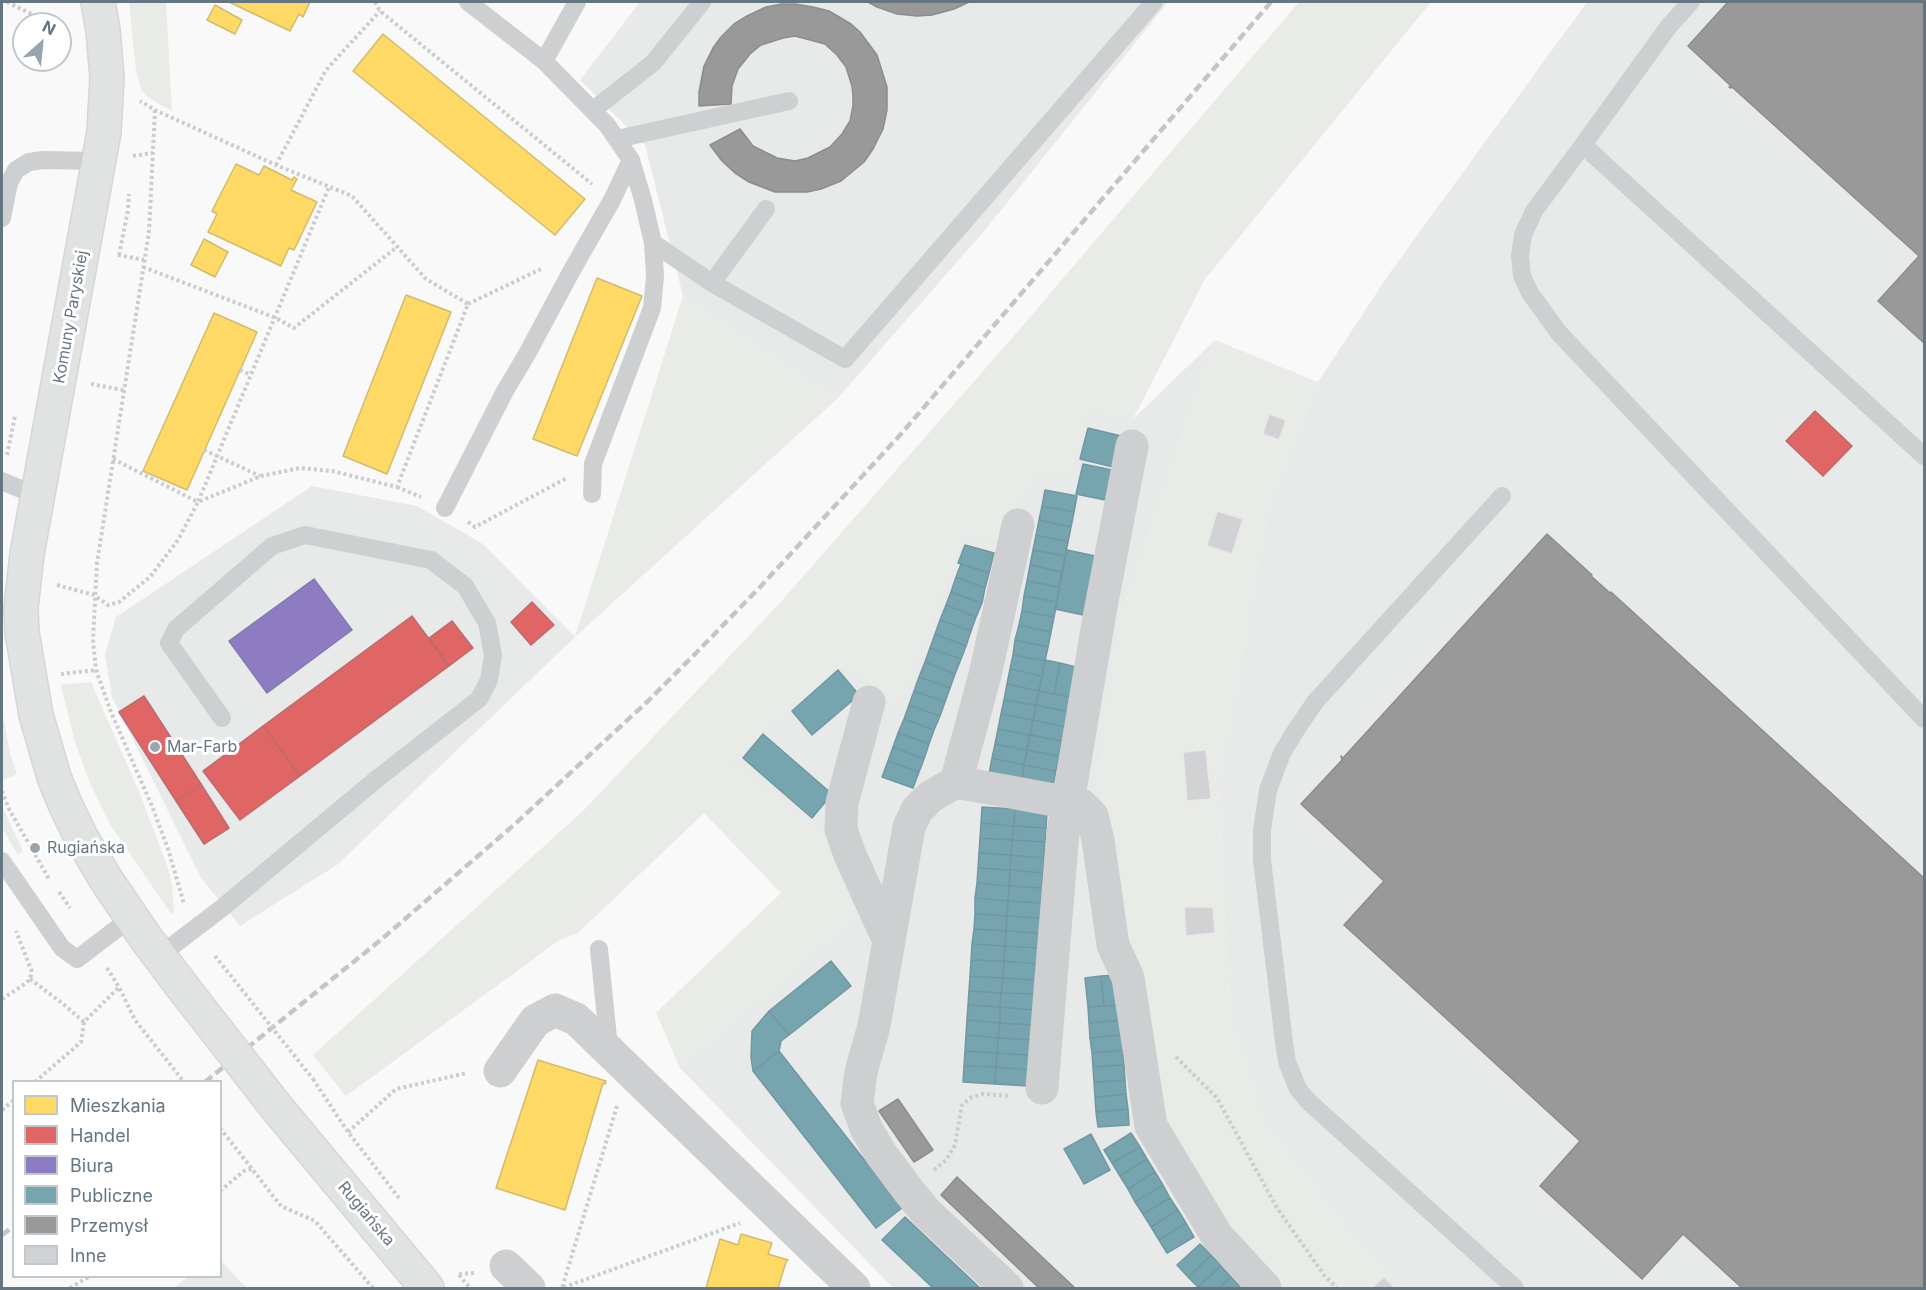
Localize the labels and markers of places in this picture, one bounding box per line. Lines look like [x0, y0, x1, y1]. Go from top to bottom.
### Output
place label: Mar-Farb [167, 737, 237, 757]
marker: Mar-Farb [148, 740, 162, 754]
place label: Rugiańska [47, 838, 125, 858]
marker: Rugiańska [28, 841, 42, 855]

